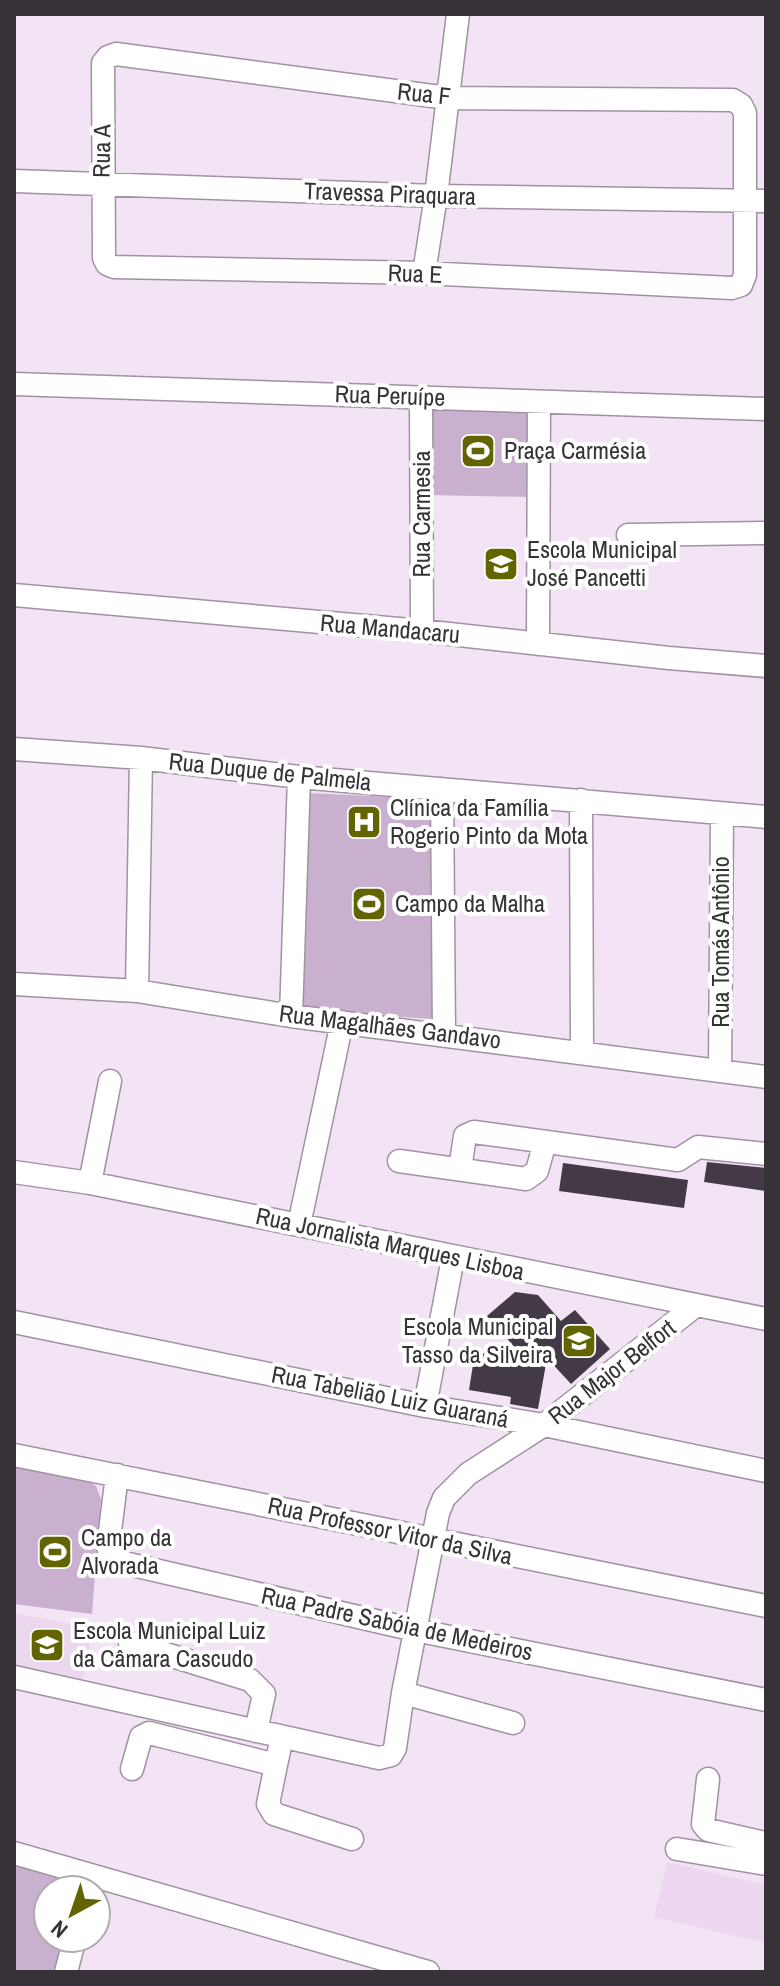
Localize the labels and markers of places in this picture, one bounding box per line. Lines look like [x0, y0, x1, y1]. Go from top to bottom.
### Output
sports icon: Praça Carmésia [459, 432, 497, 470]
place label: Praça Carmésia [504, 434, 646, 466]
place label: Escola Municipal José Pancetti [527, 533, 677, 593]
school or university icon: Escola Municipal José Pancetti [482, 545, 520, 583]
place label: Clínica da Família Rogerio Pinto da Mota [390, 791, 588, 851]
hospital icon: Clínica da Família Rogerio Pinto da Mota [345, 803, 383, 841]
sports icon: Campo da Malha [350, 885, 388, 923]
place label: Campo da Malha [395, 887, 545, 919]
place label: Escola Municipal Tasso da Silveira [402, 1310, 553, 1370]
school or university icon: Escola Municipal Tasso da Silveira [560, 1322, 598, 1360]
place label: Campo da Alvorada [80, 1521, 172, 1581]
sports icon: Campo da Alvorada [36, 1533, 74, 1571]
place label: Escola Municipal Luiz da Câmara Cascudo [73, 1614, 266, 1674]
school or university icon: Escola Municipal Luiz da Câmara Cascudo [28, 1626, 66, 1664]

